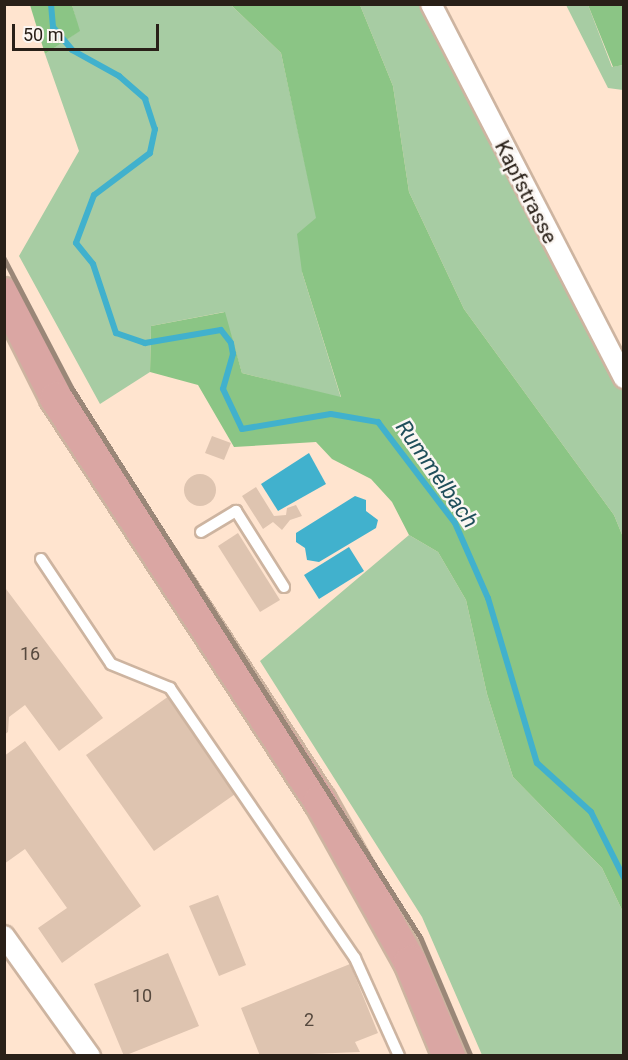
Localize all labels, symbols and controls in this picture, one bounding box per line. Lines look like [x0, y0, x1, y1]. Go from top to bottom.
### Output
scale bar [15, 12, 162, 50]
text: 50 m [23, 24, 63, 45]
street label: Kapfstrasse [489, 136, 563, 248]
water label: Rummelbach [390, 415, 484, 533]
house number: 16 [20, 643, 40, 665]
house number: 10 [132, 985, 152, 1007]
house number: 2 [304, 1009, 314, 1031]

